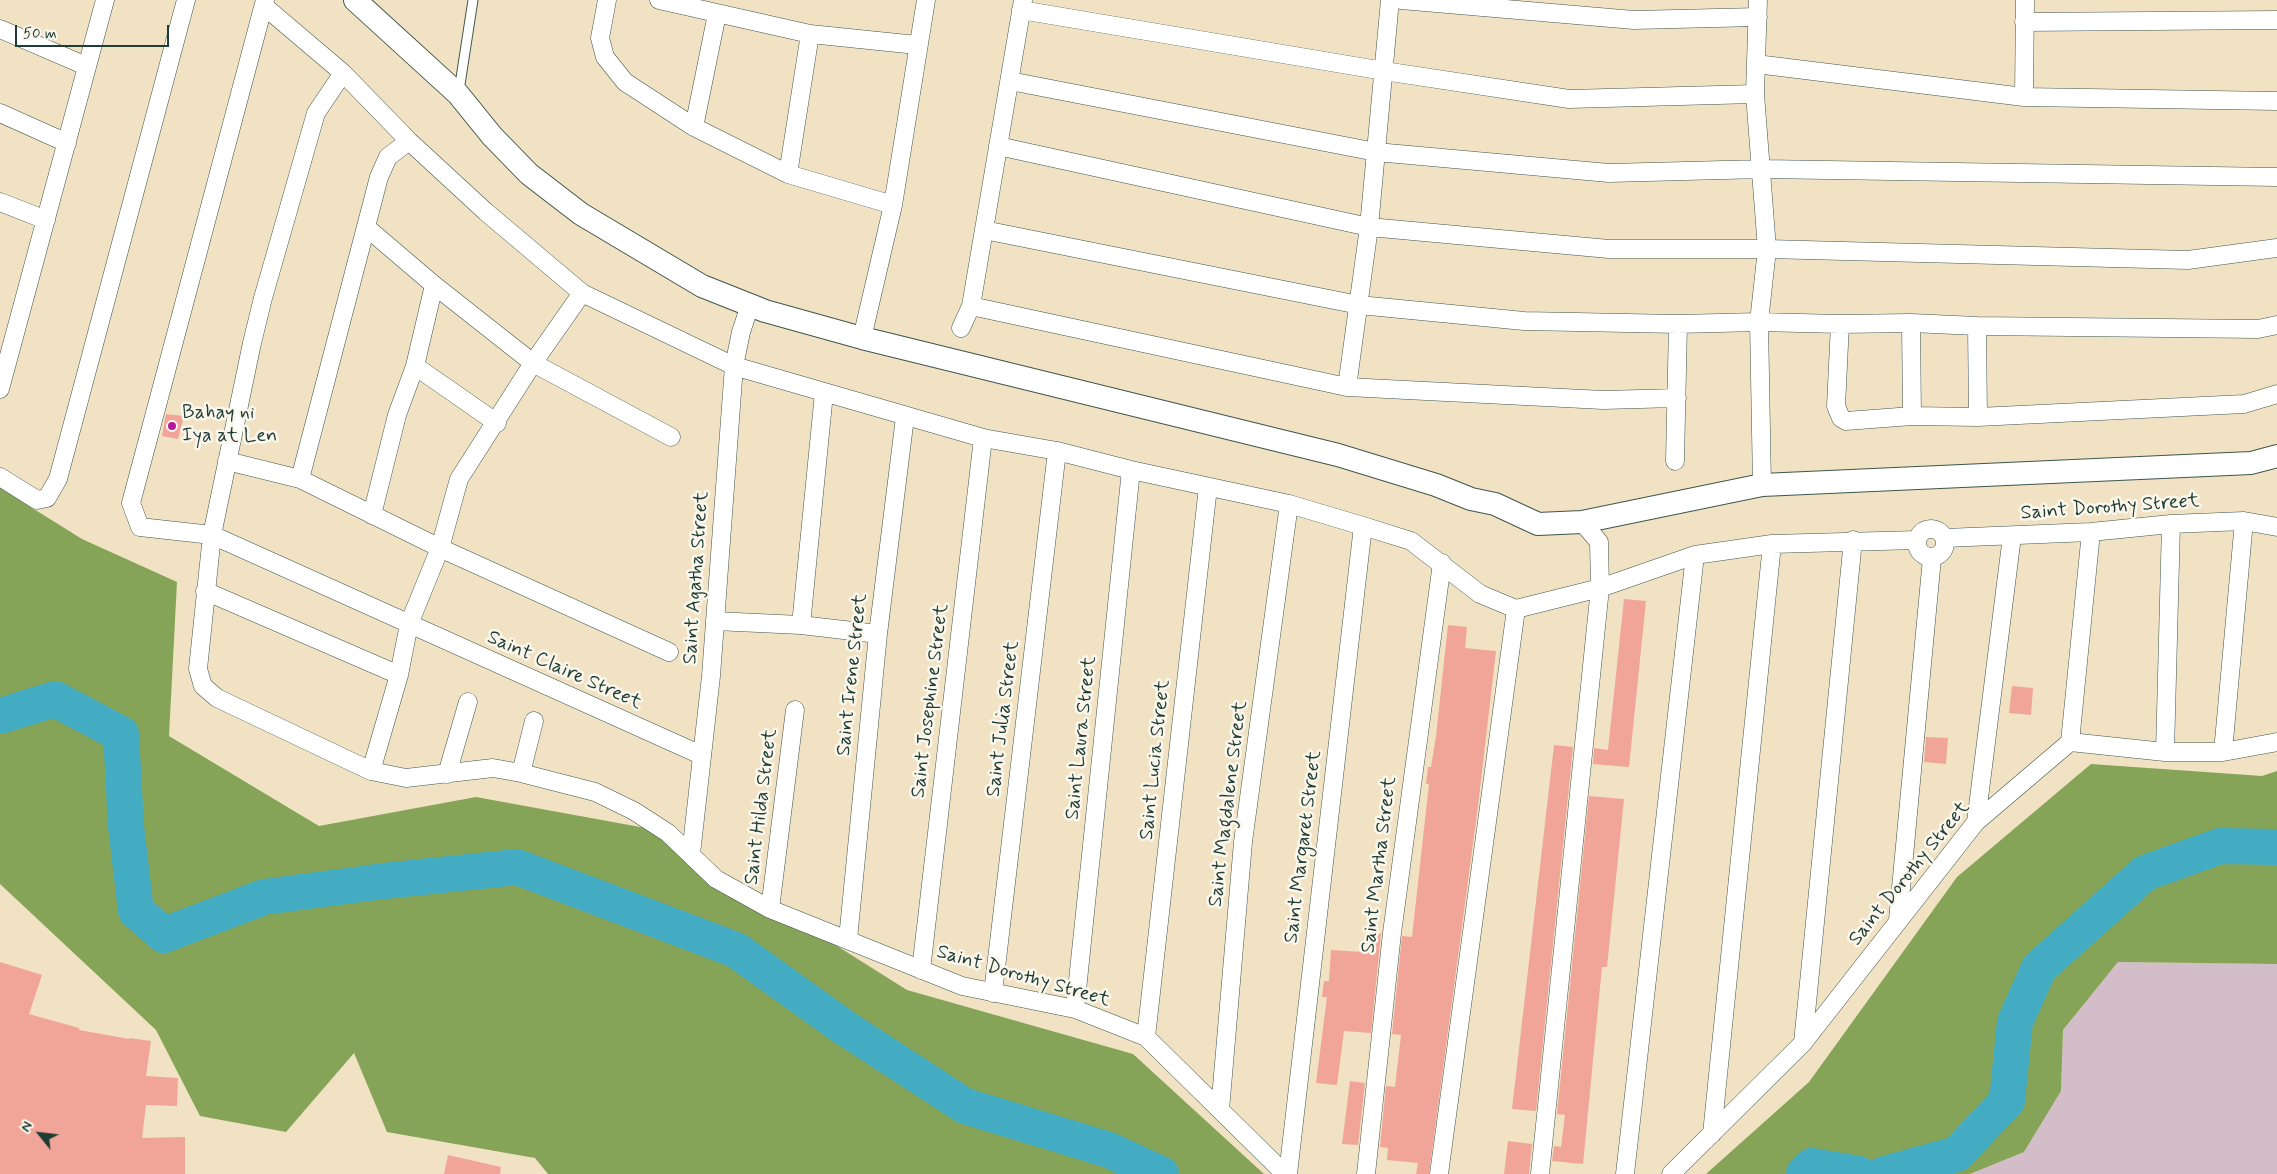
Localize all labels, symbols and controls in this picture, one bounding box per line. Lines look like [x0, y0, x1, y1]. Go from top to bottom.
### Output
scale bar [18, 15, 171, 47]
text: 50 m [23, 24, 57, 44]
place label: Bahay ni Iya at Len [182, 402, 277, 449]
marker: Bahay ni Iya at Len [166, 420, 178, 432]
street label: Saint Dorothy Street [2020, 490, 2200, 526]
street label: Saint Agatha Street [679, 491, 715, 665]
street label: Saint Irene Street [833, 593, 873, 757]
street label: Saint Josephine Street [907, 603, 955, 799]
street label: Saint Claire Street [483, 626, 645, 716]
street label: Saint Julia Street [983, 640, 1025, 798]
street label: Saint Laura Street [1061, 655, 1103, 821]
street label: Saint Lucia Street [1136, 679, 1176, 841]
street label: Saint Magdalene Street [1204, 700, 1254, 908]
street label: Saint Hilda Street [741, 728, 783, 886]
street label: Saint Margaret Street [1280, 749, 1328, 945]
street label: Saint Martha Street [1357, 775, 1403, 955]
street label: Saint Dorothy Street [1844, 797, 1976, 951]
street label: Saint Dorothy Street [934, 941, 1112, 1013]
north arrow [15, 1109, 65, 1159]
text: N [17, 1118, 37, 1135]

